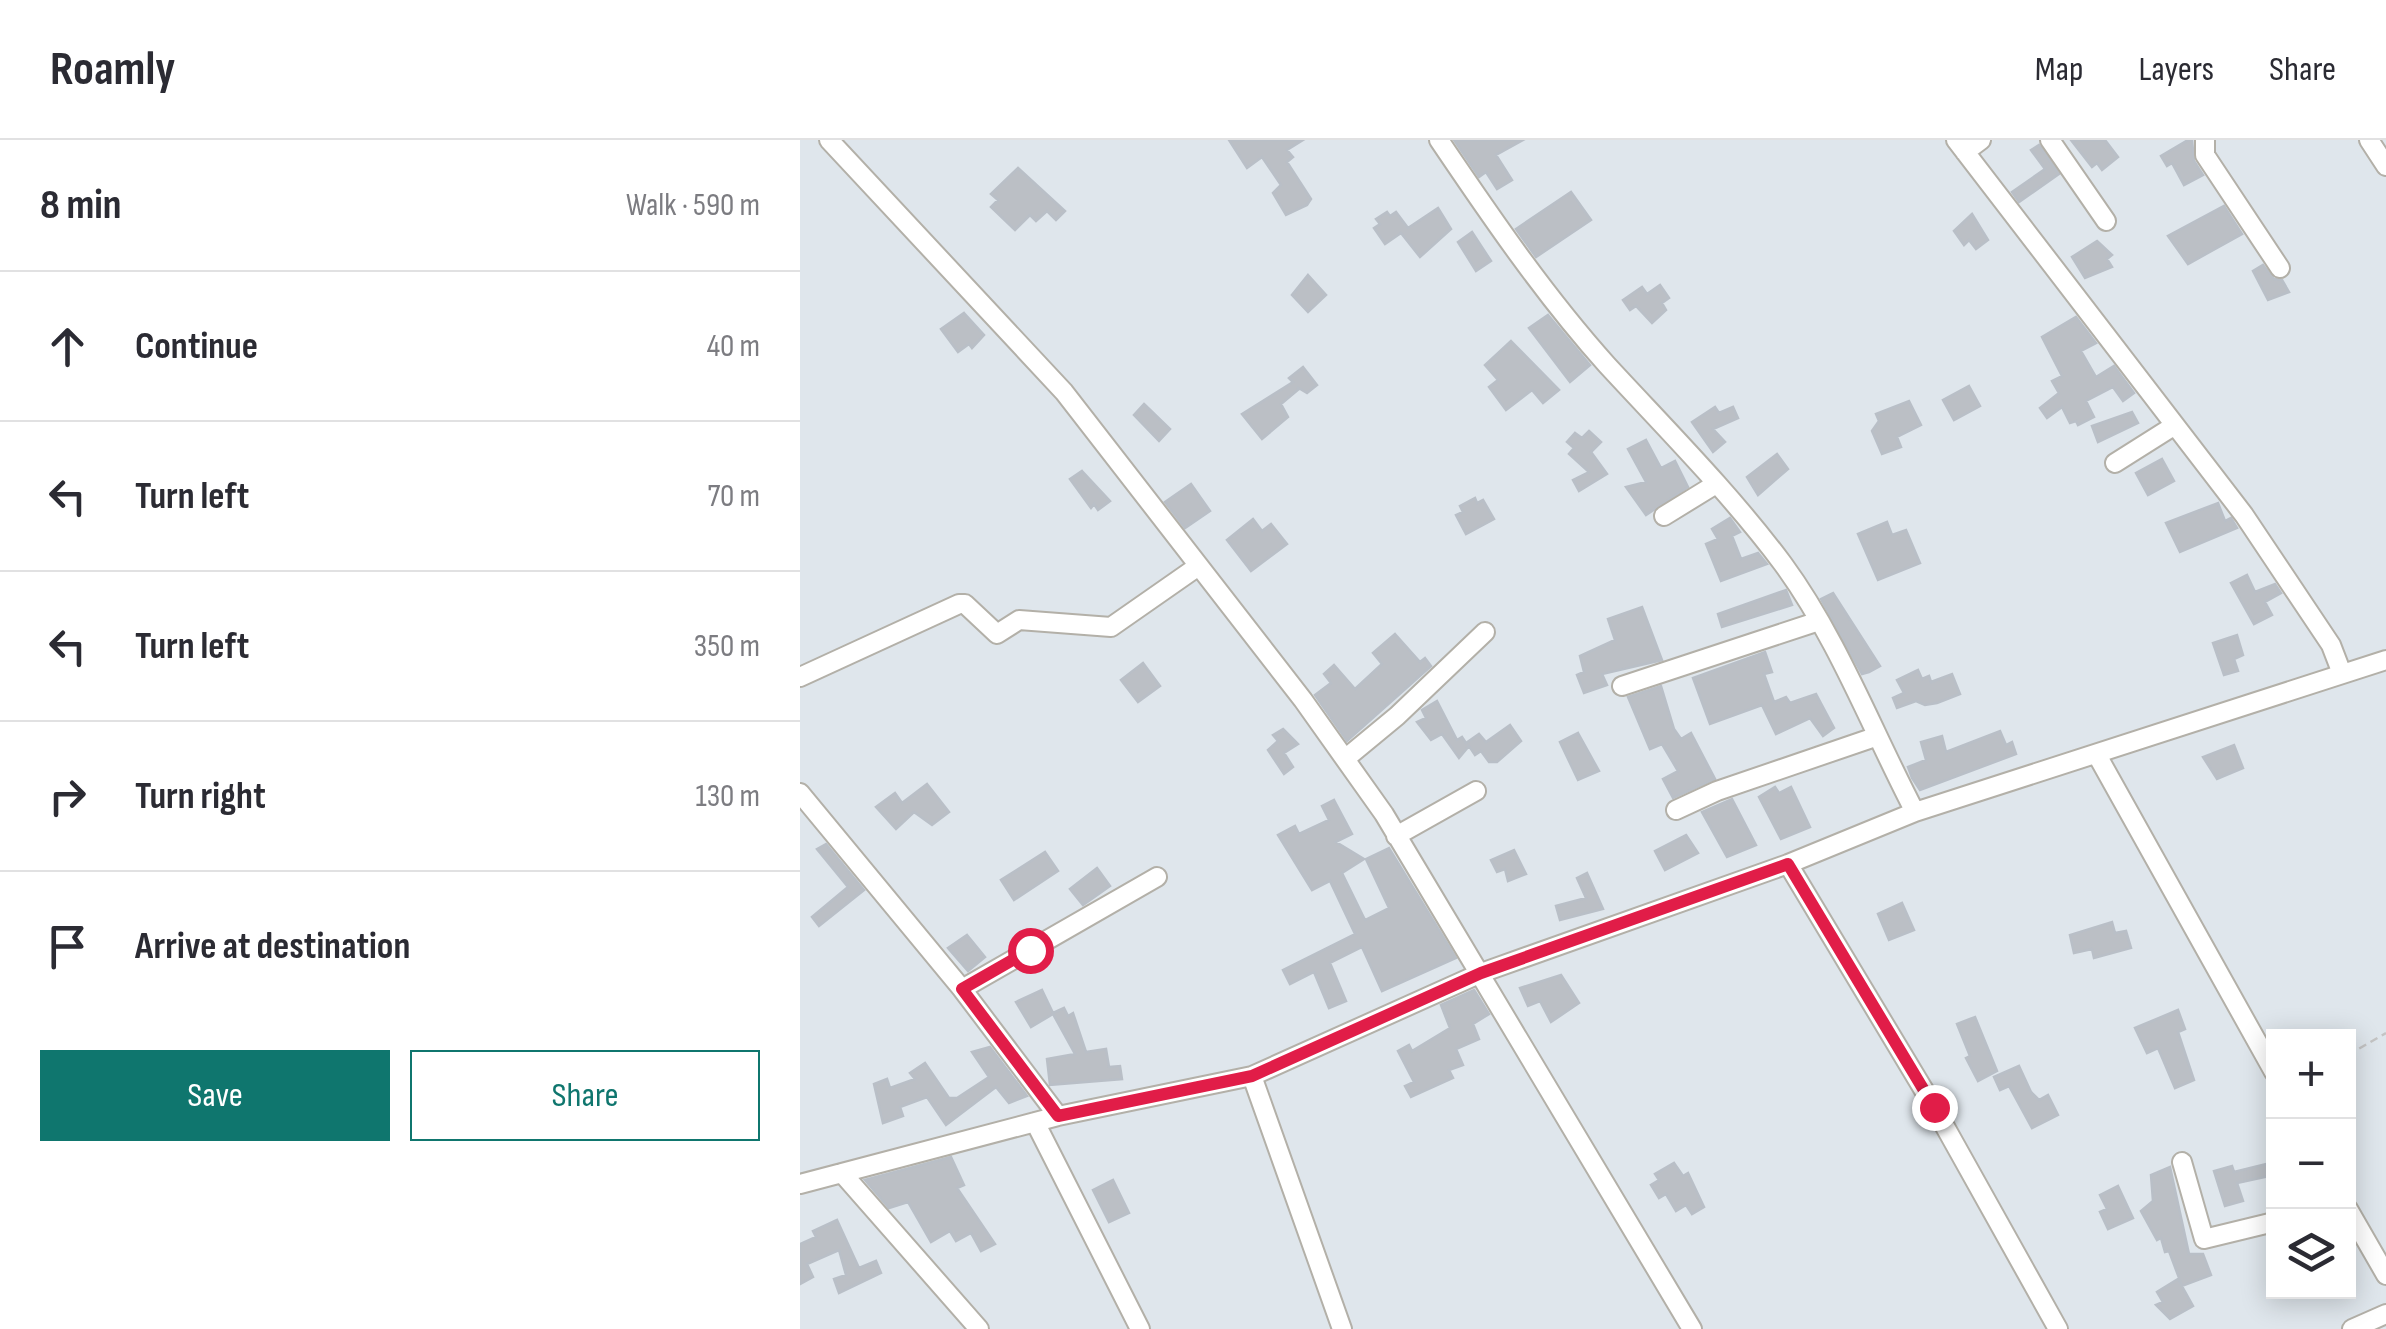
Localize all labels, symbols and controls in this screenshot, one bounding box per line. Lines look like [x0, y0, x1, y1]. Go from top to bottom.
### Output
text: Roamly [50, 41, 175, 98]
text: Map [2035, 48, 2083, 91]
text: Layers [2138, 48, 2214, 91]
text: Share [2269, 48, 2336, 91]
text: 8 min [40, 180, 121, 231]
text: Walk · 590 m [626, 186, 760, 225]
icon: ahead [40, 319, 95, 374]
text: Continue [135, 324, 258, 369]
text: 40 m [707, 327, 760, 366]
icon: left [40, 469, 95, 524]
text: Turn left [135, 474, 249, 519]
text: 70 m [707, 477, 760, 516]
icon: left [40, 619, 95, 674]
text: Turn left [135, 624, 249, 669]
text: 350 m [694, 627, 760, 666]
icon: right [40, 769, 95, 824]
text: Turn right [135, 774, 266, 819]
text: 130 m [695, 777, 760, 816]
icon: arrive [40, 919, 95, 974]
text: Arrive at destination [135, 924, 410, 969]
route start [1008, 928, 1054, 974]
map controls [2266, 1029, 2356, 1299]
button: + [2266, 1029, 2356, 1119]
button: Save [40, 1050, 390, 1141]
button: Share [410, 1050, 760, 1141]
route end [1912, 1085, 1958, 1131]
button: − [2266, 1119, 2356, 1209]
button: layers [2266, 1209, 2356, 1299]

